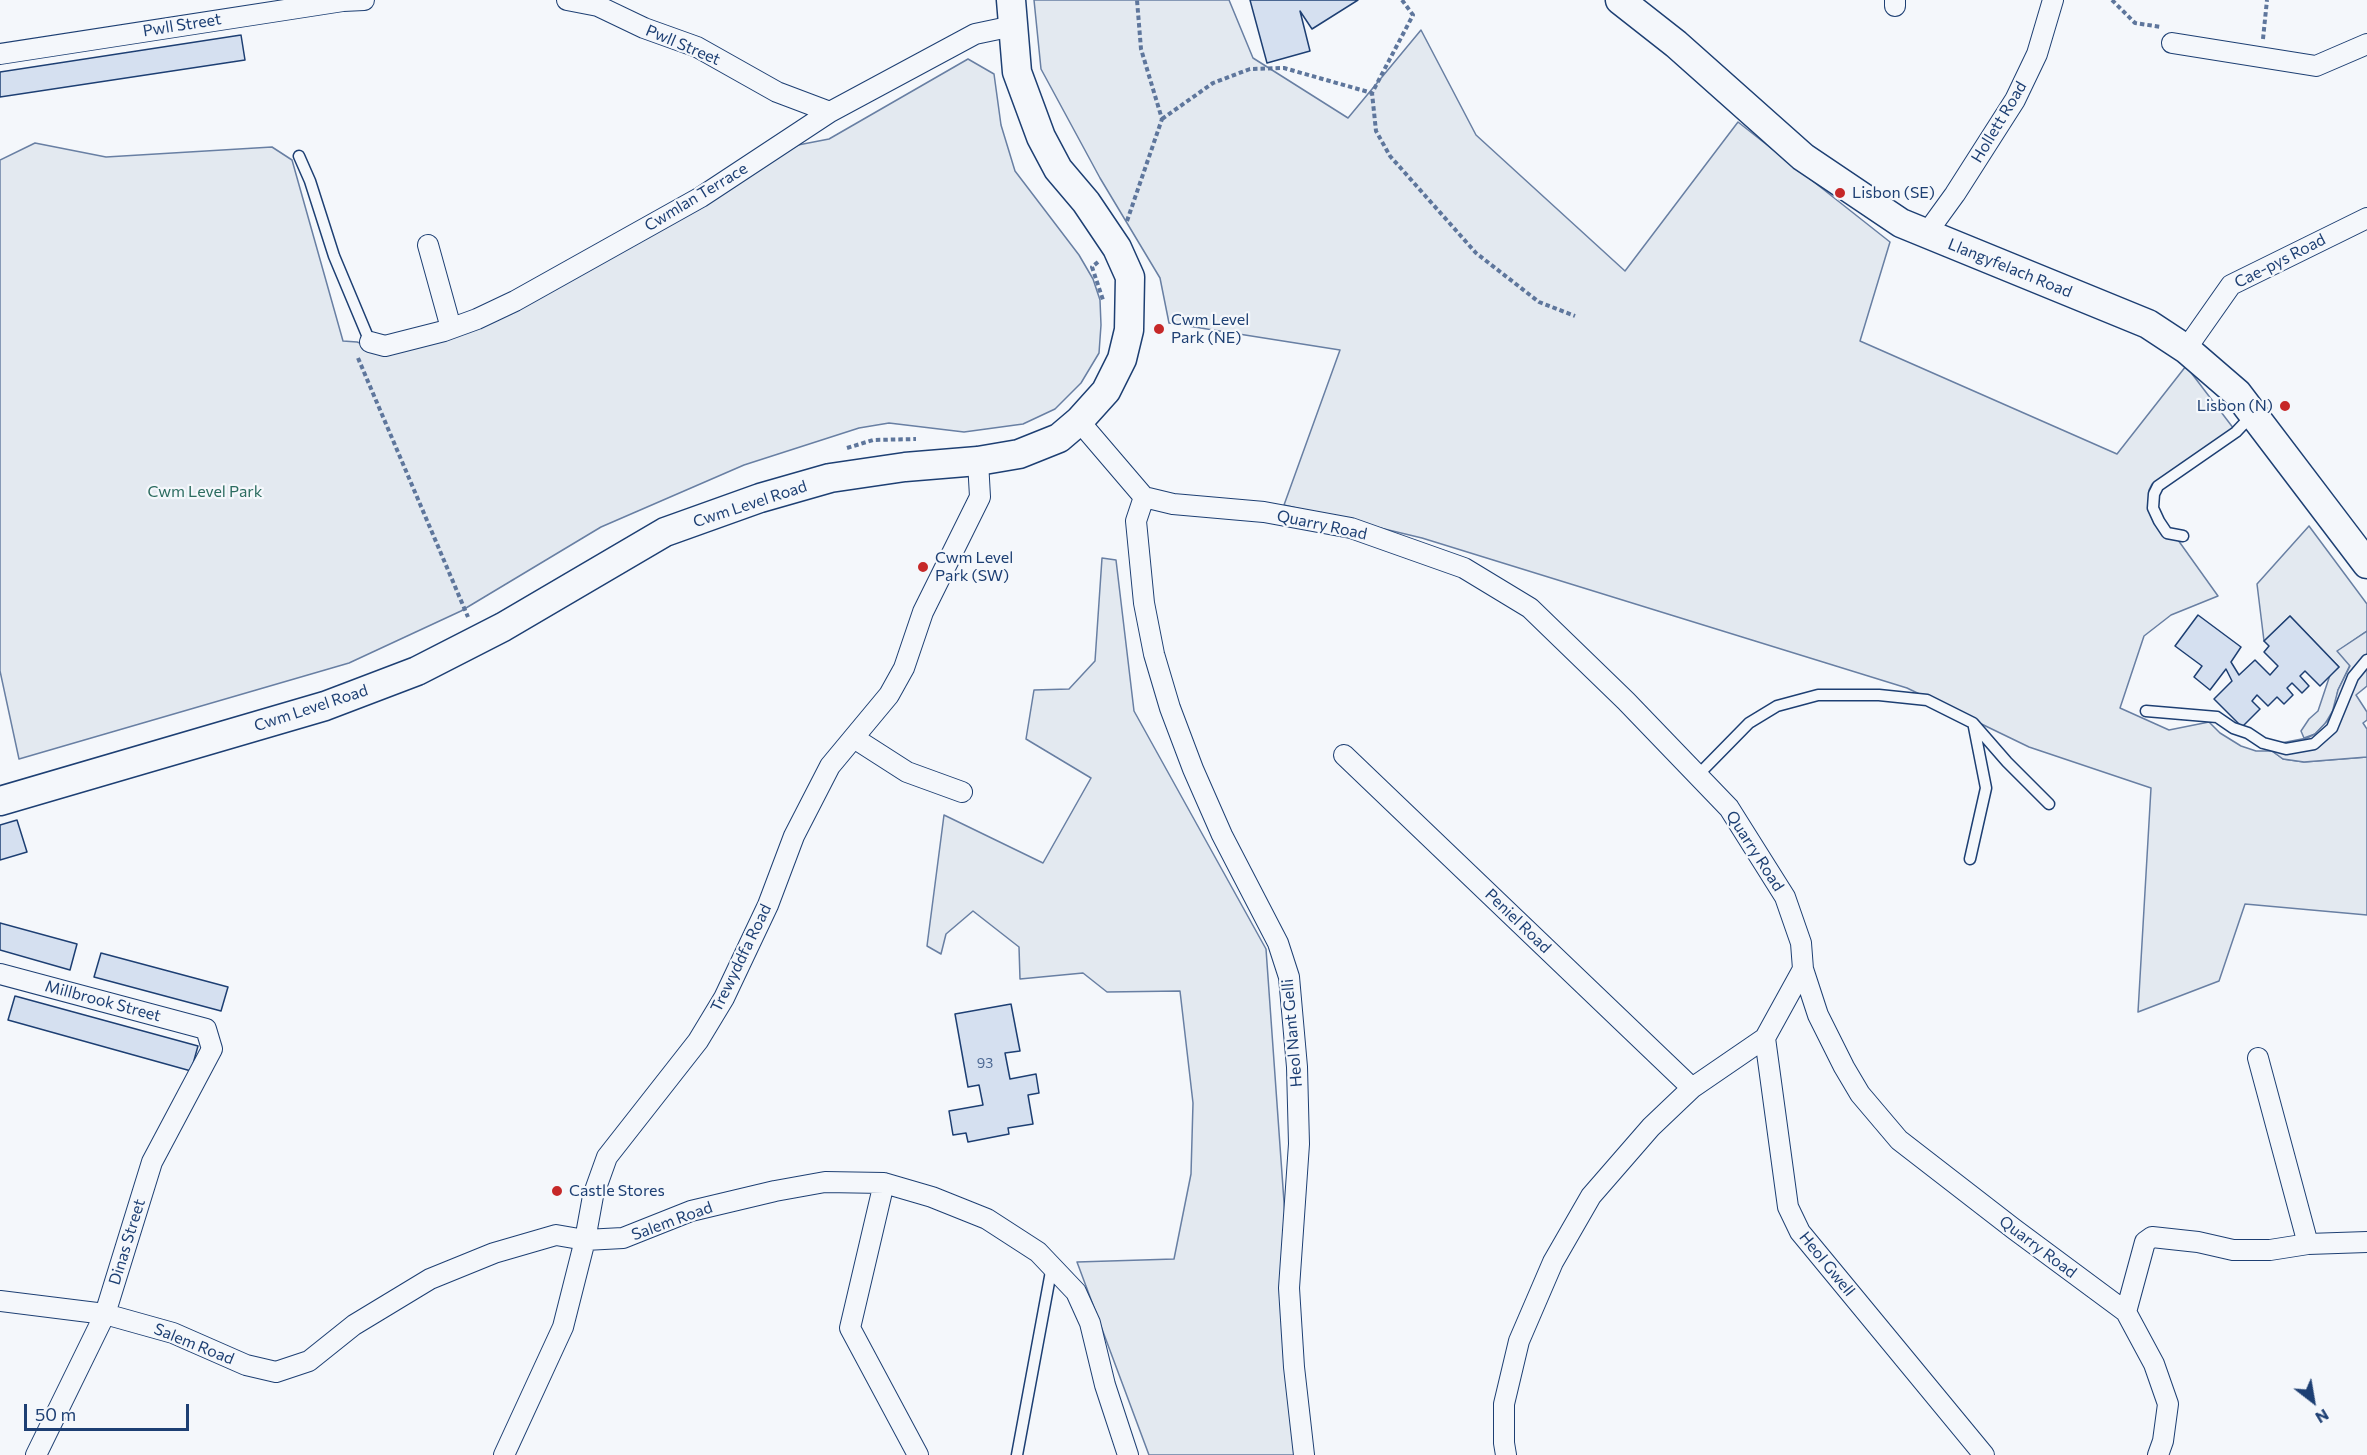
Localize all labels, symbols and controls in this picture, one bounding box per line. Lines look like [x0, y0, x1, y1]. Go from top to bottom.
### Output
street label: Pwll Street [141, 9, 223, 41]
street label: Pwll Street [643, 21, 723, 69]
street label: Hollett Road [1967, 78, 2031, 166]
street label: Cwmlan Terrace [641, 159, 751, 235]
place label: Lisbon (SE) [1852, 183, 1935, 203]
marker: Lisbon (SE) [1833, 186, 1847, 200]
street label: Cae-pys Road [2231, 230, 2329, 292]
street label: Llangyfelach Road [1945, 234, 2075, 302]
place label: Cwm Level Park (NE) [1171, 310, 1249, 348]
marker: Cwm Level Park (NE) [1152, 322, 1166, 336]
place label: Lisbon (N) [2197, 396, 2273, 416]
marker: Lisbon (N) [2278, 399, 2292, 413]
street label: Cwm Level Road [691, 477, 809, 531]
park label: Cwm Level Park [148, 482, 262, 502]
street label: Quarry Road [1275, 506, 1369, 544]
place label: Cwm Level Park (SW) [935, 548, 1013, 586]
marker: Cwm Level Park (SW) [916, 560, 930, 574]
street label: Cwm Level Road [252, 681, 370, 735]
street label: Quarry Road [1722, 807, 1788, 895]
street label: Peniel Road [1481, 885, 1555, 957]
street label: Trewyddfa Road [707, 901, 775, 1015]
street label: Millbrook Street [43, 976, 163, 1026]
street label: Heol Nant Gelli [1278, 978, 1306, 1088]
house number: 93 [977, 1055, 993, 1071]
place label: Castle Stores [569, 1181, 665, 1201]
marker: Castle Stores [550, 1184, 564, 1198]
street label: Dinas Street [105, 1197, 149, 1287]
street label: Salem Road [629, 1198, 715, 1244]
street label: Quarry Road [1996, 1212, 2080, 1282]
street label: Heol Gwell [1795, 1228, 1859, 1300]
street label: Salem Road [151, 1319, 237, 1369]
north arrow [2283, 1371, 2343, 1431]
scale bar [27, 1392, 192, 1430]
text: 50 m [35, 1403, 76, 1425]
text: N [2312, 1406, 2333, 1428]

